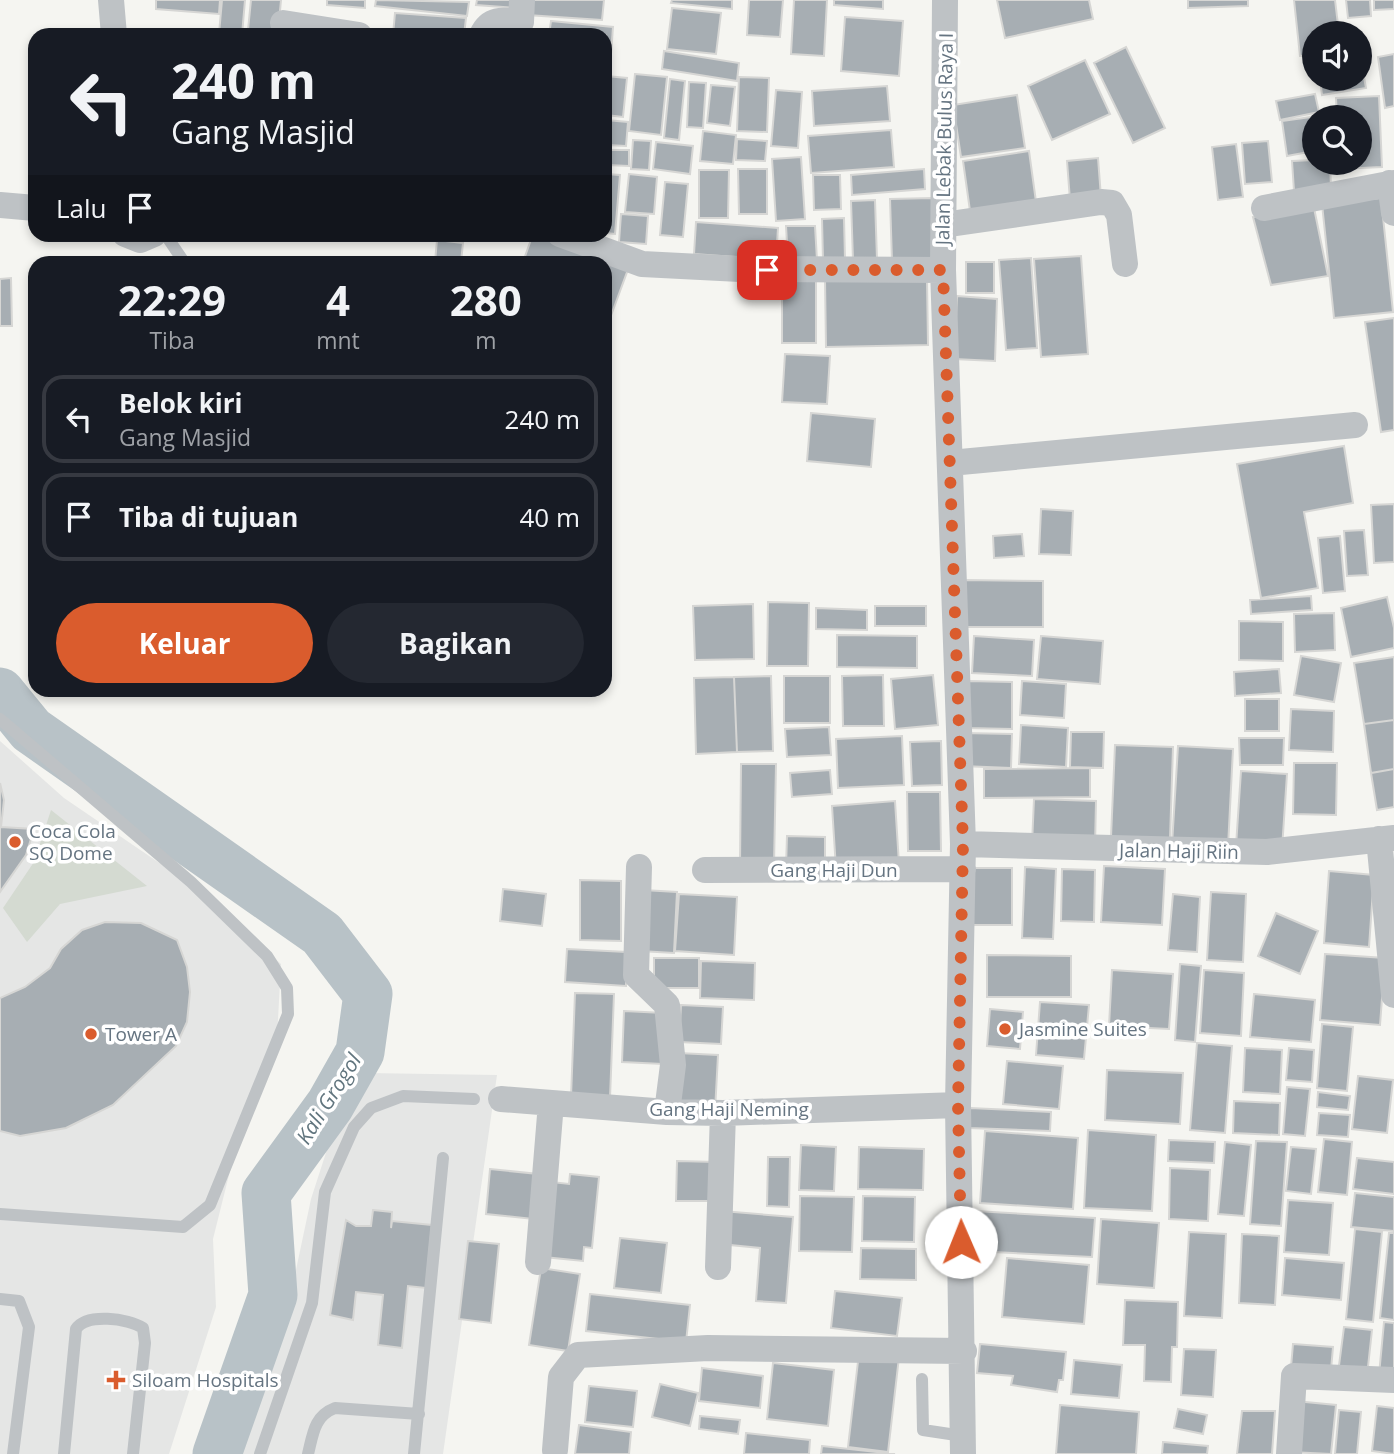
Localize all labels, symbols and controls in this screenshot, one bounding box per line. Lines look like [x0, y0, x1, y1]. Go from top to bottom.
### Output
map controls [1302, 21, 1372, 175]
button: sound [1302, 21, 1372, 91]
street label: Jalan Lebak Bulus Raya I [929, 33, 959, 247]
text: 240 m [171, 47, 316, 113]
icon: left [56, 56, 147, 147]
button: search [1302, 105, 1372, 175]
text: Gang Masjid [171, 110, 355, 153]
icon: arrive [121, 189, 159, 227]
text: Lalu [56, 190, 107, 226]
pin [737, 240, 797, 300]
icon: arrive [748, 251, 786, 289]
text: 22:29 [118, 271, 226, 328]
text: 4 [326, 271, 350, 328]
text: 280 [450, 271, 522, 328]
text: Tiba [149, 324, 195, 356]
text: mnt [316, 324, 360, 356]
text: m [475, 324, 497, 356]
text: Belok kiri [119, 385, 243, 421]
icon: left [60, 400, 98, 438]
text: 240 m [505, 401, 580, 437]
text: Gang Masjid [119, 421, 251, 453]
icon: arrive [60, 498, 98, 536]
text: Tiba di tujuan [119, 499, 298, 535]
text: 40 m [519, 499, 580, 535]
button: Keluar [56, 603, 313, 683]
button: Bagikan [327, 603, 584, 683]
place label: Coca Cola SQ Dome [29, 818, 116, 866]
marker: Coca Cola SQ Dome [7, 834, 23, 850]
street label: Jalan Haji Riin [1117, 837, 1239, 865]
street label: Gang Haji Dun [770, 857, 898, 883]
place label: Jasmine Suites [1017, 1016, 1147, 1042]
place label: Tower A [105, 1021, 177, 1047]
marker: Jasmine Suites [997, 1021, 1013, 1037]
marker: Tower A [83, 1026, 99, 1042]
water label: Kali Grogol [289, 1047, 367, 1149]
street label: Gang Haji Neming [649, 1096, 809, 1122]
position arrow [924, 1205, 998, 1279]
place label: Siloam Hospitals [132, 1367, 279, 1393]
marker: Siloam Hospitals [106, 1370, 126, 1390]

